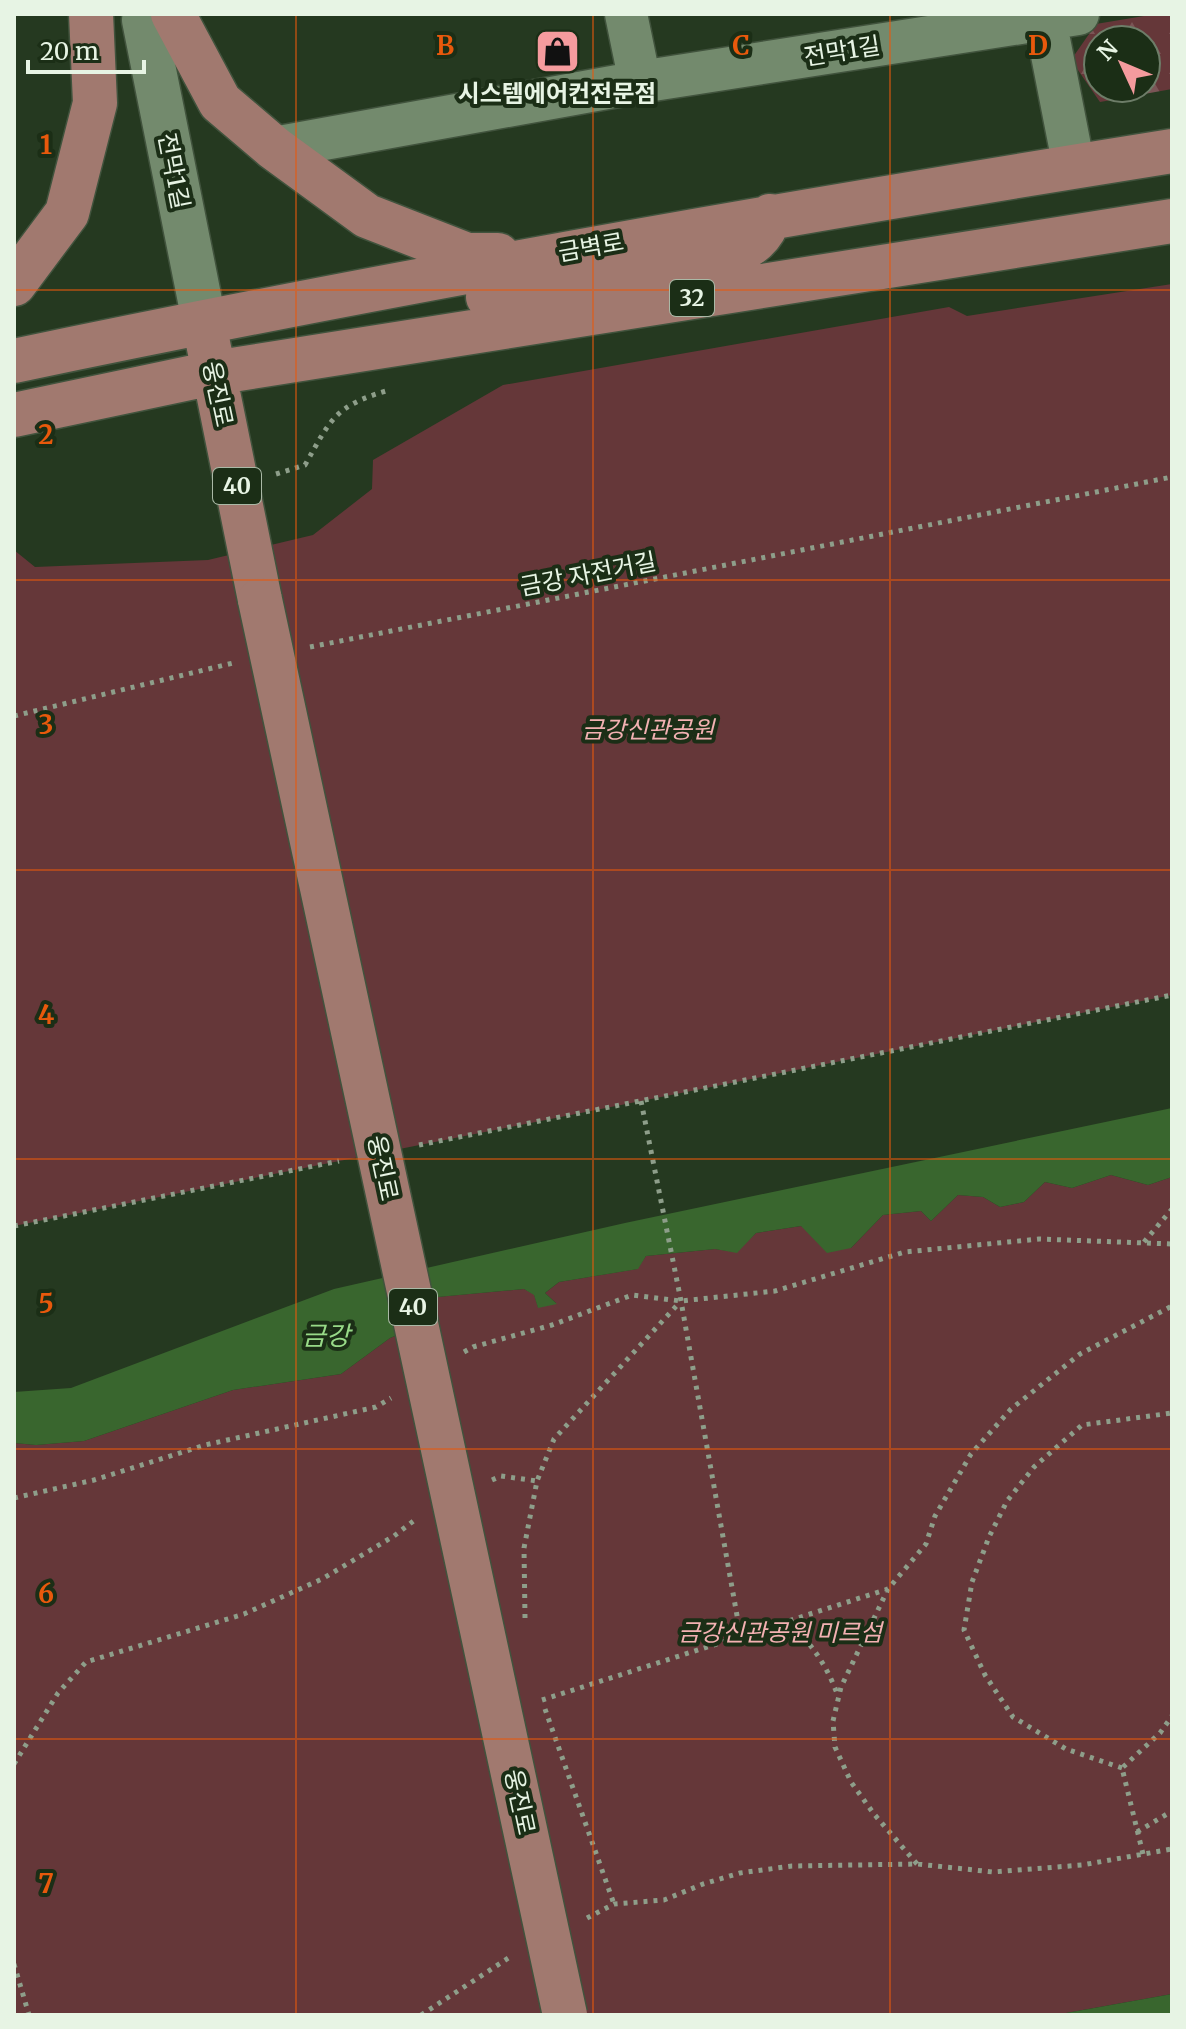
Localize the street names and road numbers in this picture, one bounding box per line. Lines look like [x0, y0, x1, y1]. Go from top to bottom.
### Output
street label: 전막1길 [801, 30, 883, 72]
street label: 전막1길 [151, 130, 197, 212]
street label: 금벽로 [556, 226, 626, 268]
road number: 32 [670, 280, 714, 316]
street label: 웅진로 [196, 358, 240, 430]
road number: 40 [213, 468, 261, 504]
street label: 금강 자전거길 [517, 546, 659, 602]
street label: 웅진로 [361, 1132, 405, 1204]
road number: 40 [389, 1289, 437, 1325]
street label: 웅진로 [498, 1766, 542, 1838]

